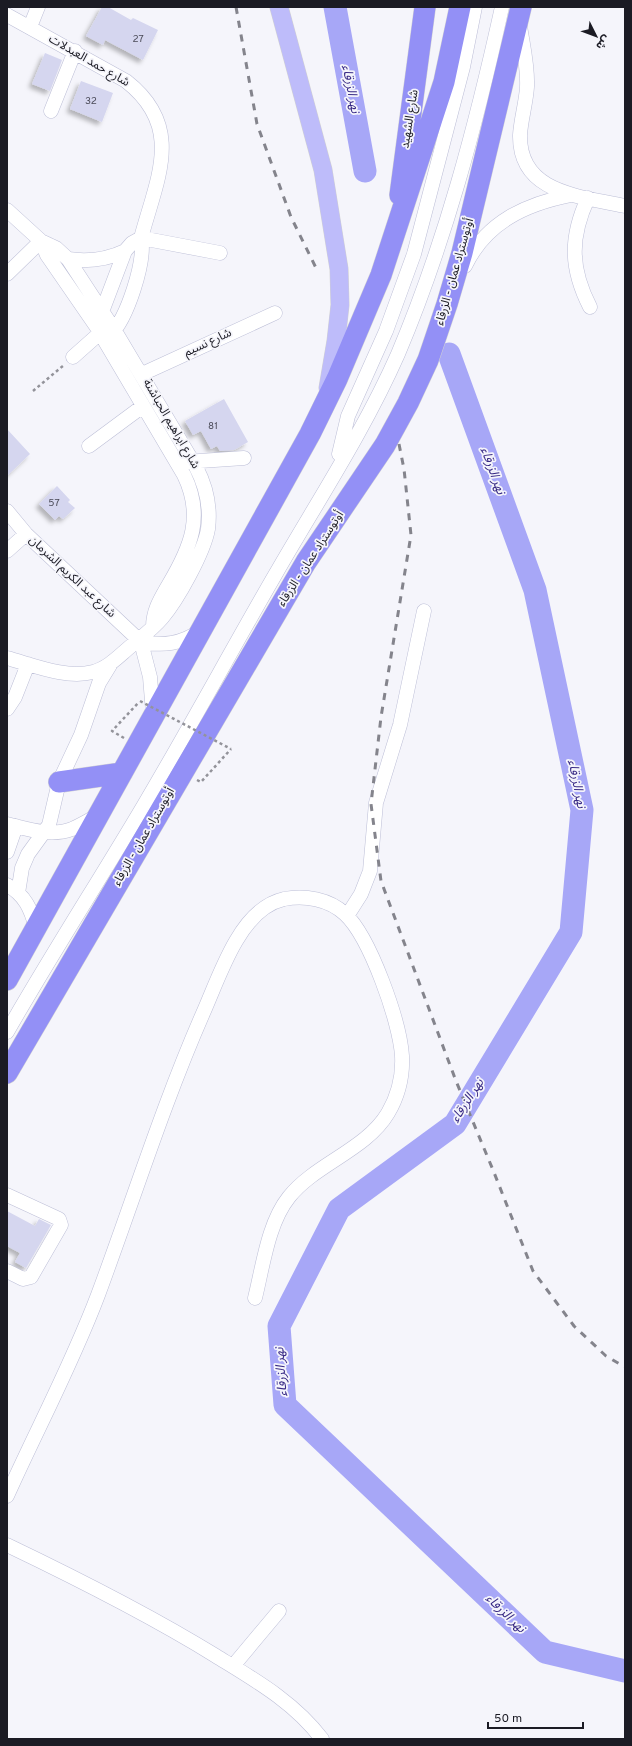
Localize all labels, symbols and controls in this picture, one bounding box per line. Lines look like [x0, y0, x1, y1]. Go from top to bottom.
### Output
north arrow [576, 16, 616, 56]
street label: شارع حمد العبدلات [46, 31, 132, 91]
text: ش [592, 32, 613, 52]
house number: 27 [132, 33, 144, 46]
water label: نهر الزرقاء [337, 63, 363, 116]
street label: شارع الشهيد [397, 88, 423, 150]
house number: 32 [85, 95, 97, 108]
street label: أوتوستراد عمان - الزرقاء [432, 216, 478, 327]
street label: شارع نسيم [182, 325, 234, 361]
street label: شارع ابراهيم الحباشنة [139, 376, 203, 472]
house number: 81 [208, 420, 218, 433]
water label: نهر الزرقاء [476, 445, 508, 498]
house number: 57 [48, 497, 60, 510]
street label: أوتوستراد عمان - الزرقاء [274, 508, 348, 610]
street label: شارع عبد الكريم الشرمان [25, 532, 119, 622]
water label: نهر الزرقاء [563, 758, 589, 811]
street label: أوتوستراد عمان - الزرقاء [109, 785, 179, 889]
water label: نهر الزرقاء [448, 1075, 489, 1126]
water label: نهر الزرقاء [272, 1346, 292, 1397]
water label: نهر الزرقاء [482, 1591, 529, 1638]
scale bar [488, 1704, 583, 1730]
text: 50 m [494, 1711, 522, 1727]

